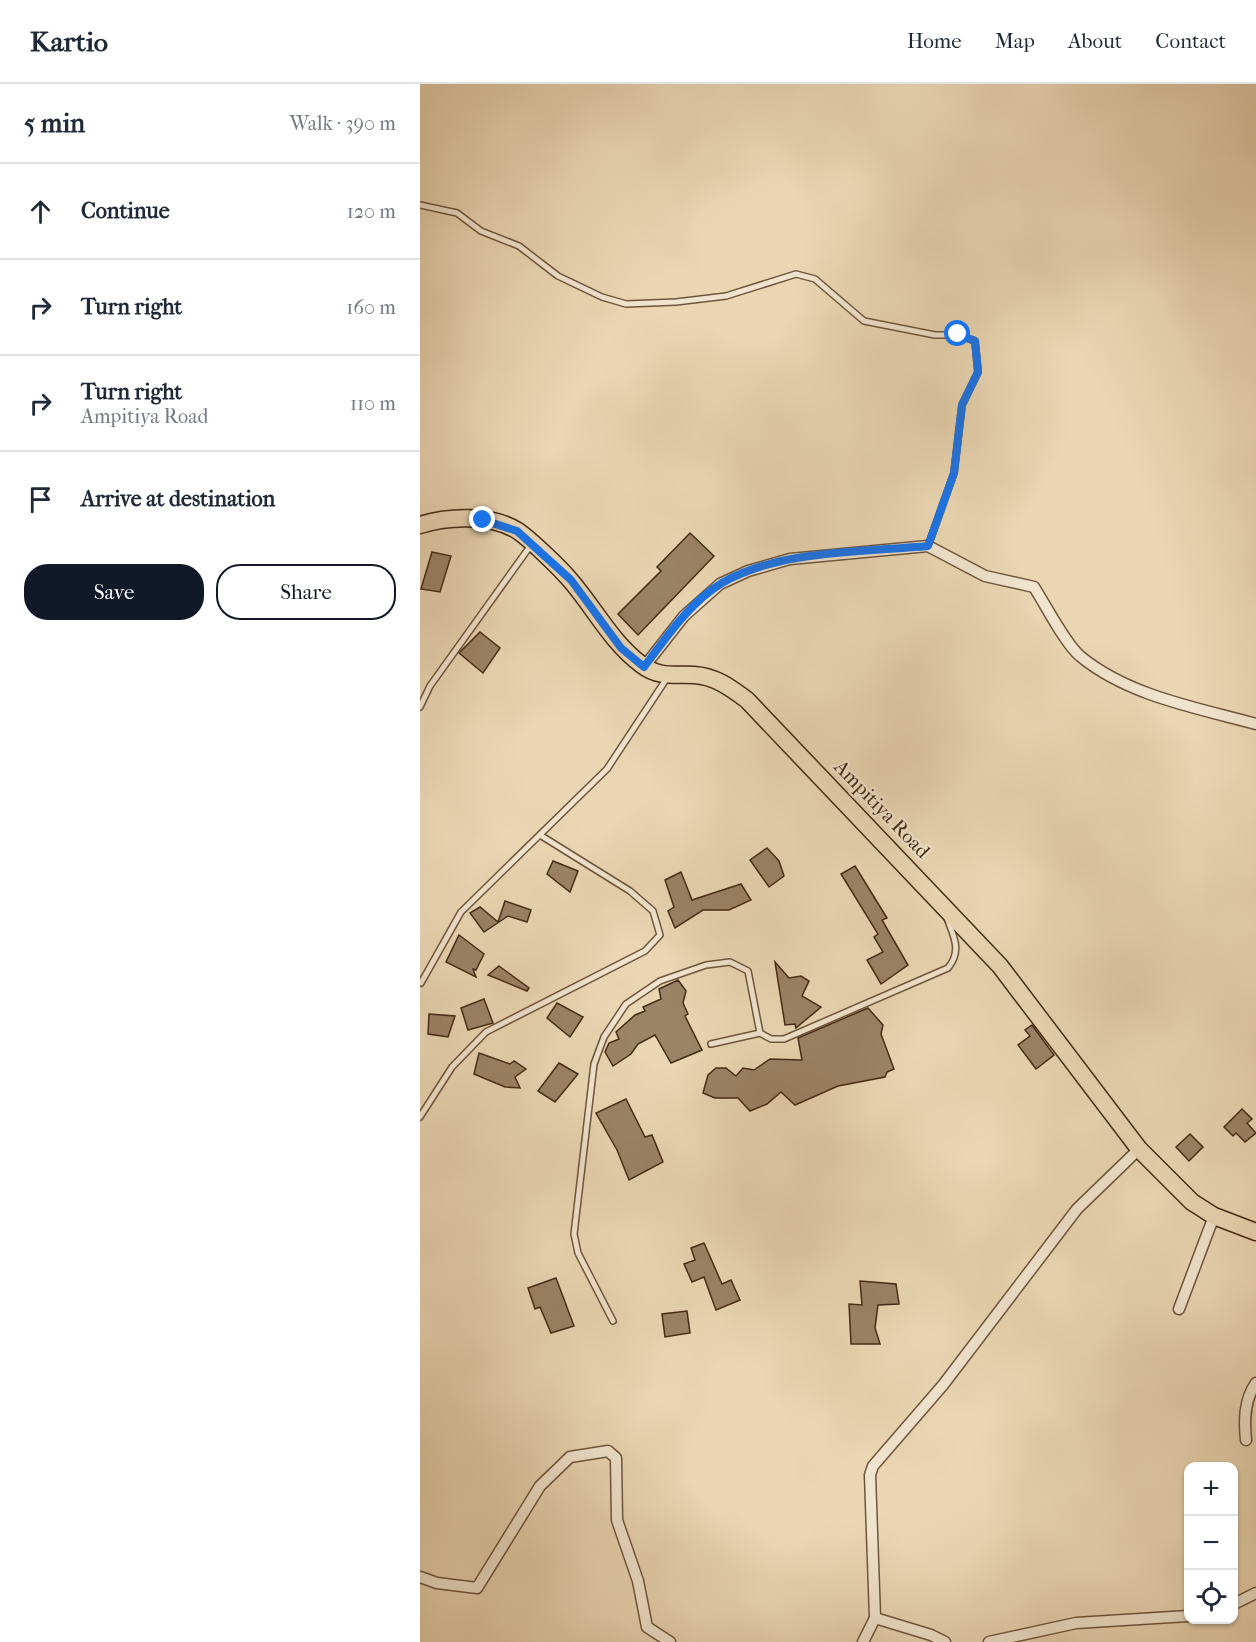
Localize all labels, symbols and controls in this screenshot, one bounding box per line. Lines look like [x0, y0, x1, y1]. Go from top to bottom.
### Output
text: Kartio [30, 25, 108, 58]
text: Home [907, 29, 962, 53]
text: Map [995, 29, 1035, 53]
text: About [1068, 29, 1122, 53]
text: Contact [1155, 29, 1226, 53]
text: 5 min [24, 108, 85, 139]
text: Walk · 390 m [289, 112, 396, 135]
icon: ahead [24, 195, 57, 228]
text: Continue [81, 198, 170, 224]
text: 120 m [347, 200, 396, 223]
icon: right [24, 291, 57, 324]
text: Turn right [81, 294, 182, 320]
text: 160 m [346, 296, 396, 319]
route start [944, 320, 970, 346]
text: Turn right [81, 379, 182, 405]
icon: right [24, 387, 57, 420]
text: 110 m [350, 392, 396, 415]
text: Ampitiya Road [81, 405, 208, 428]
icon: arrive [24, 483, 57, 516]
text: Arrive at destination [81, 486, 275, 512]
route end [469, 506, 495, 532]
button: Save [24, 564, 204, 620]
button: Share [216, 564, 396, 620]
street label: Ampitiya Road [829, 754, 935, 864]
map controls [1184, 1462, 1238, 1624]
button: + [1184, 1462, 1238, 1516]
button: − [1184, 1516, 1238, 1570]
button: locate [1184, 1570, 1238, 1624]

